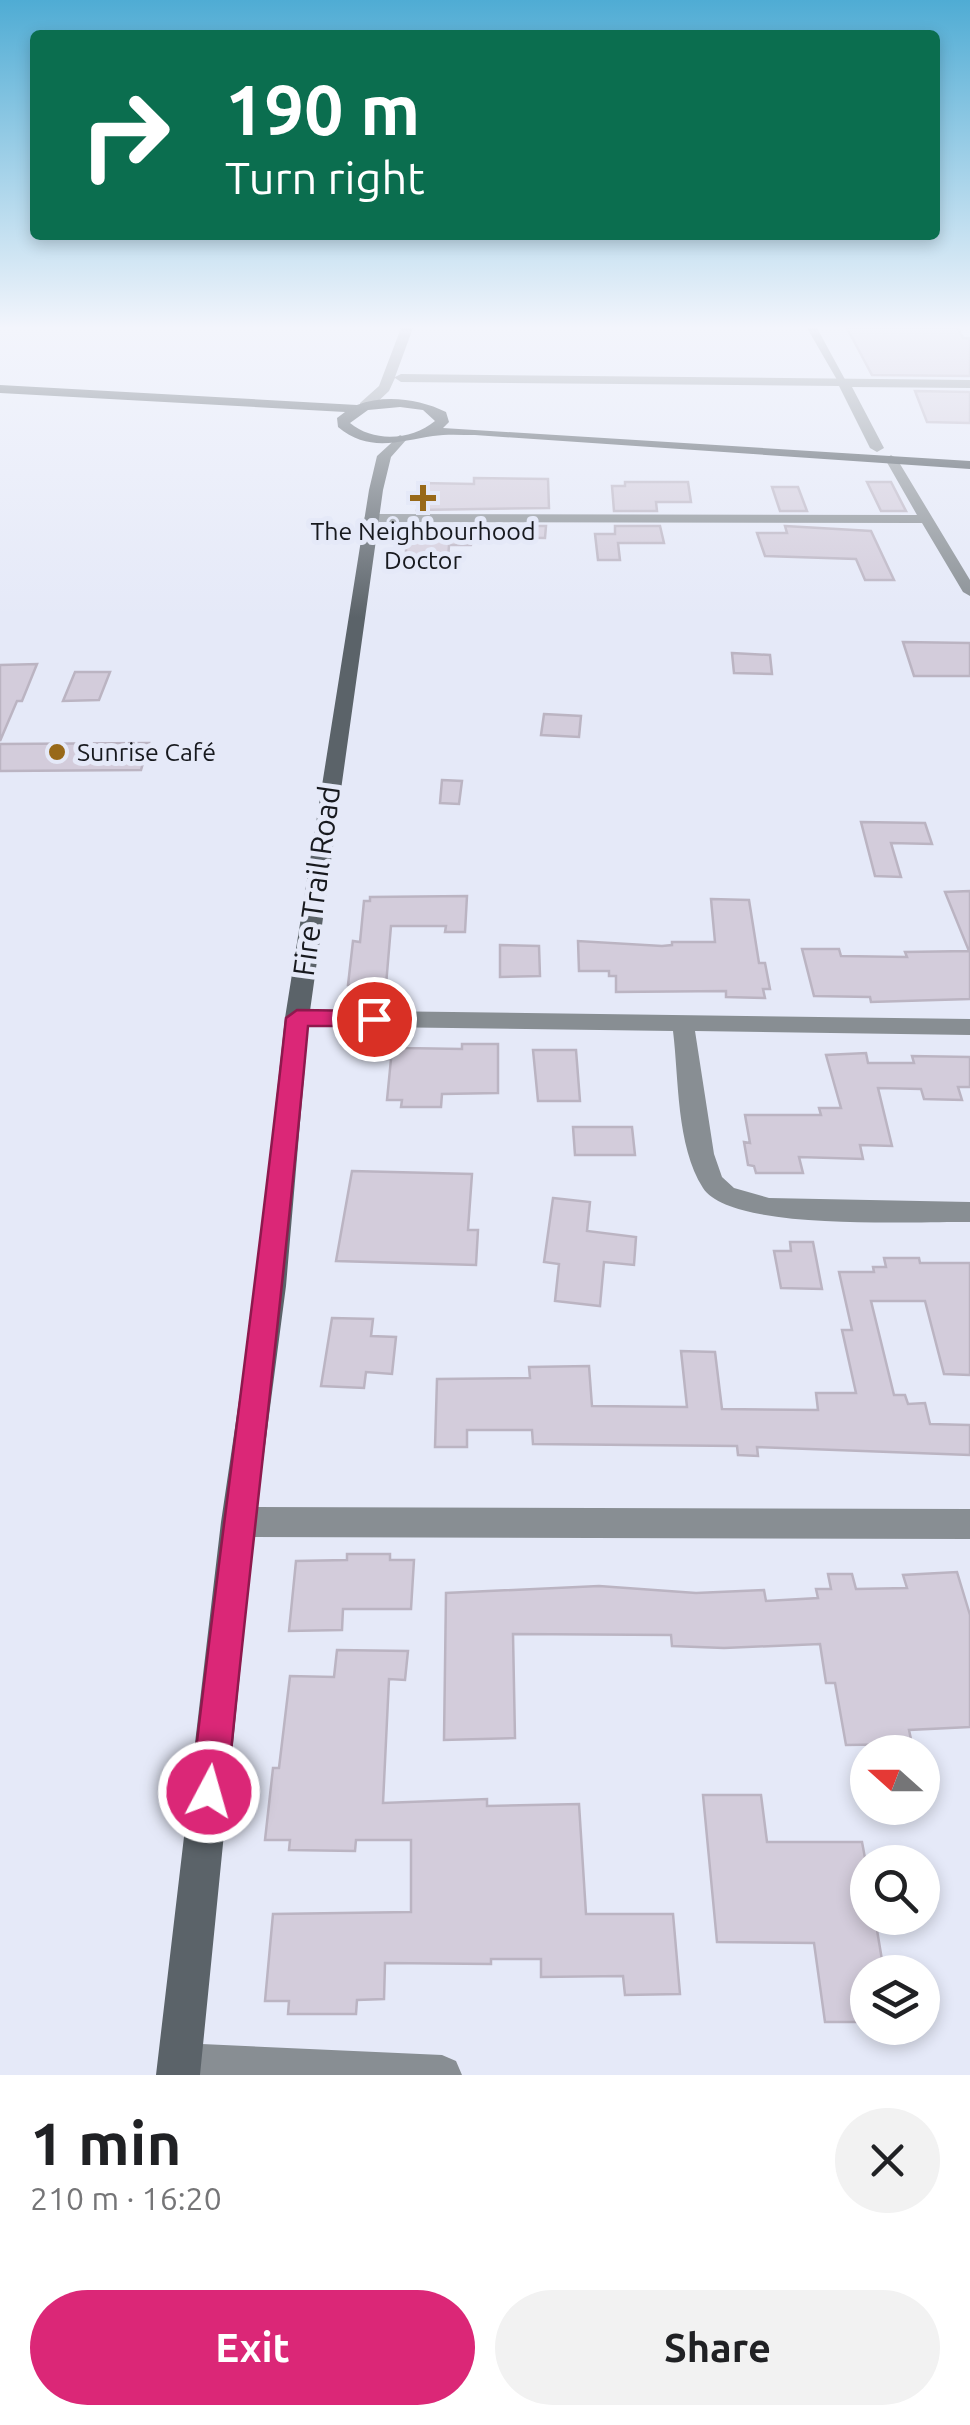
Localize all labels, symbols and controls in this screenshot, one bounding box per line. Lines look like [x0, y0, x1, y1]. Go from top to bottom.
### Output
icon: right [60, 70, 190, 200]
text: 190 m [225, 70, 420, 148]
text: Turn right [225, 152, 425, 203]
marker: The Neighbourhood Doctor [410, 485, 436, 511]
place label: The Neighbourhood Doctor [310, 517, 536, 574]
place label: Sunrise Café [77, 738, 216, 766]
marker: Sunrise Café [46, 741, 68, 763]
street label: Fire Trail Road [286, 784, 346, 978]
pin [332, 977, 417, 1062]
icon: arrive [347, 992, 402, 1047]
north arrow [850, 1735, 940, 1825]
map controls [850, 1735, 940, 2045]
position arrow [157, 1740, 261, 1844]
button: search [850, 1845, 940, 1935]
button: layers [850, 1955, 940, 2045]
button: close [835, 2108, 940, 2213]
text: 1 min [30, 2109, 182, 2176]
text: 210 m · 16:20 [30, 2180, 222, 2216]
button: Exit [30, 2290, 475, 2405]
button: Share [495, 2290, 940, 2405]

